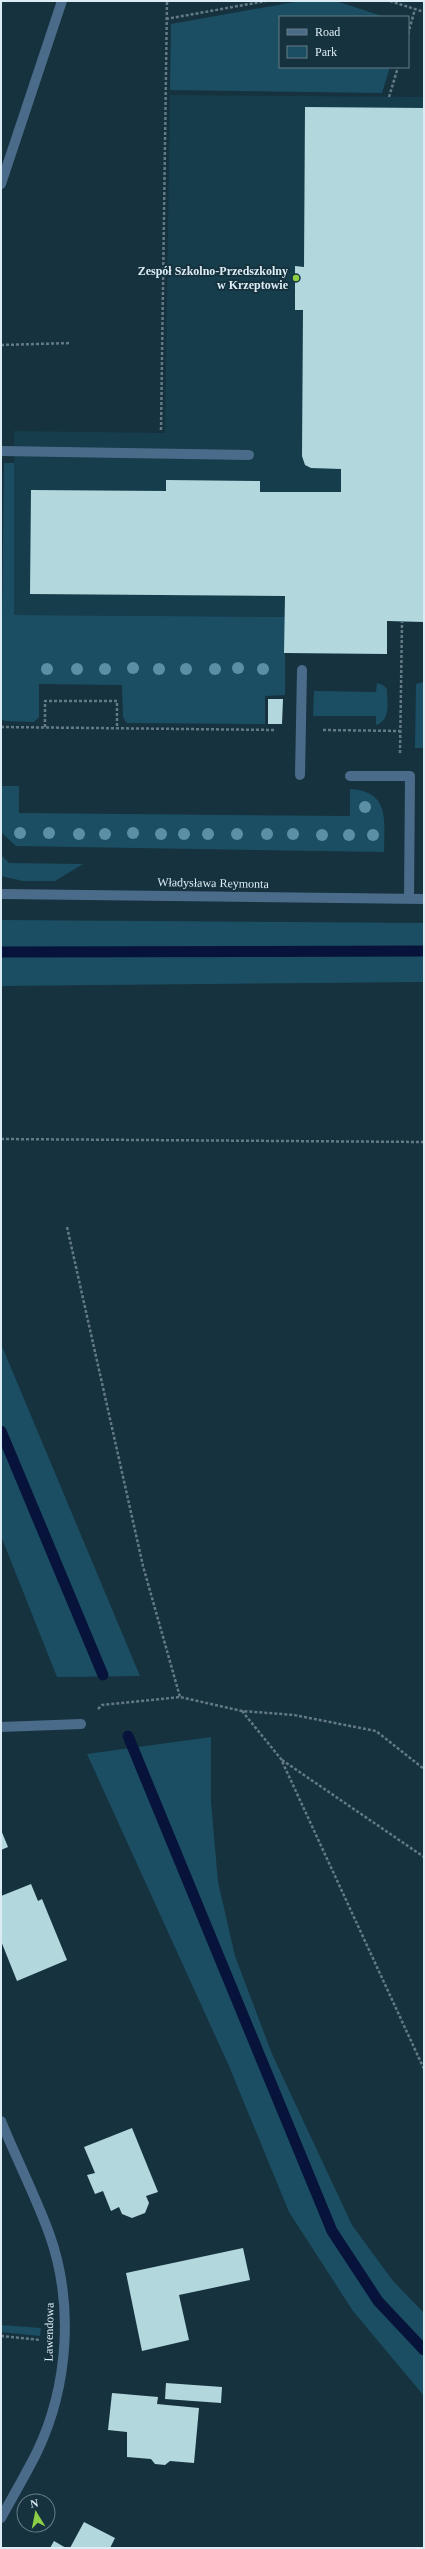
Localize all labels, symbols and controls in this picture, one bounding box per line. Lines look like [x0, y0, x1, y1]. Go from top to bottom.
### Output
legend [279, 16, 409, 68]
text: Road [315, 25, 340, 39]
text: Park [315, 45, 337, 59]
place label: Zespół Szkolno-Przedszkolny w Krzeptowie [138, 264, 289, 292]
marker: Zespół Szkolno-Przedszkolny w Krzeptowie [291, 273, 301, 283]
street label: Władysława Reymonta [157, 875, 270, 891]
street label: Lawendowa [41, 2302, 57, 2361]
north arrow [16, 2493, 56, 2533]
text: N [29, 2497, 39, 2510]

